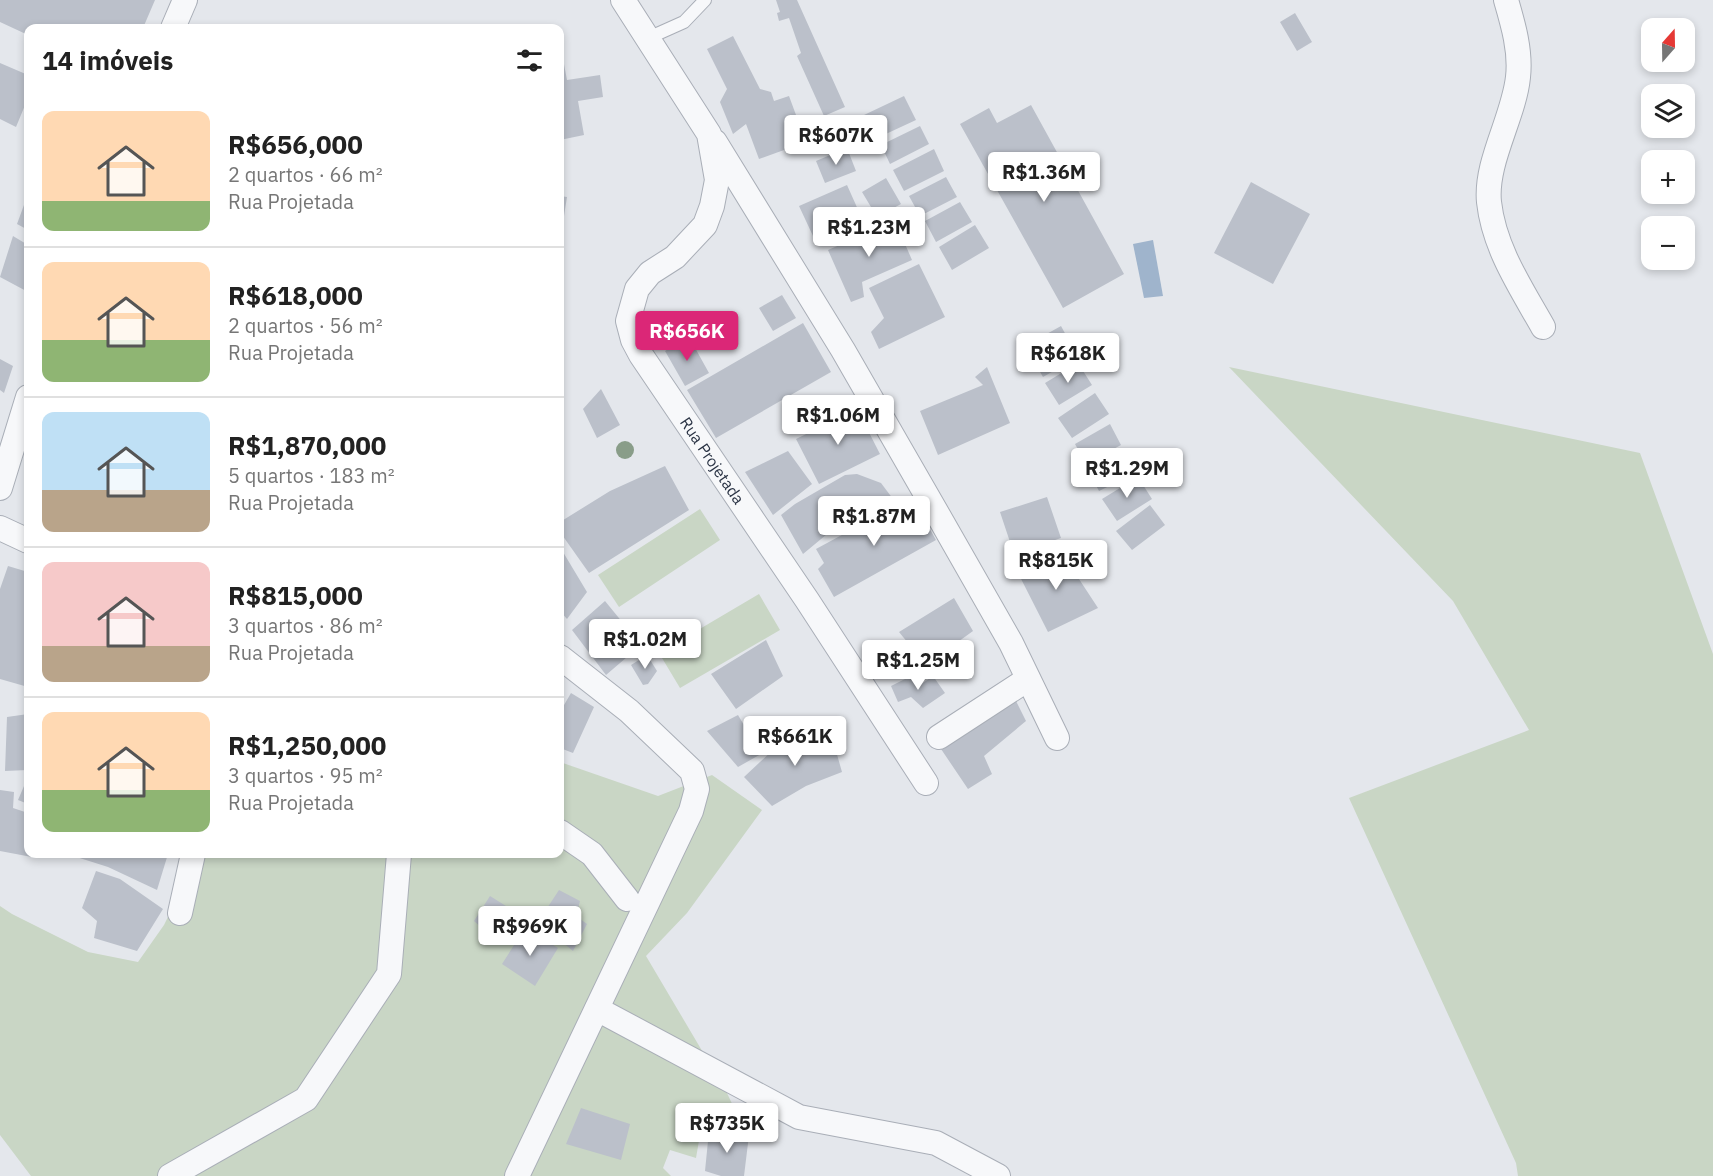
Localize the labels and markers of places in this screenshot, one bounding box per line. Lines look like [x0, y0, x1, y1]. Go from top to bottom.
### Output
pin: R$607K [787, 115, 885, 166]
pin: R$1.36M [989, 152, 1099, 203]
pin: R$1.23M [814, 207, 924, 258]
pin: R$656K [638, 311, 736, 362]
pin: R$618K [1019, 333, 1117, 384]
pin: R$1.06M [783, 395, 893, 446]
pin: R$1.29M [1072, 448, 1182, 499]
pin: R$1.87M [819, 496, 929, 547]
pin: R$815K [1007, 540, 1105, 591]
pin: R$1.02M [590, 619, 700, 670]
pin: R$1.25M [863, 640, 973, 691]
pin: R$661K [746, 716, 844, 767]
pin: R$969K [481, 906, 579, 957]
pin: R$735K [678, 1103, 776, 1154]

